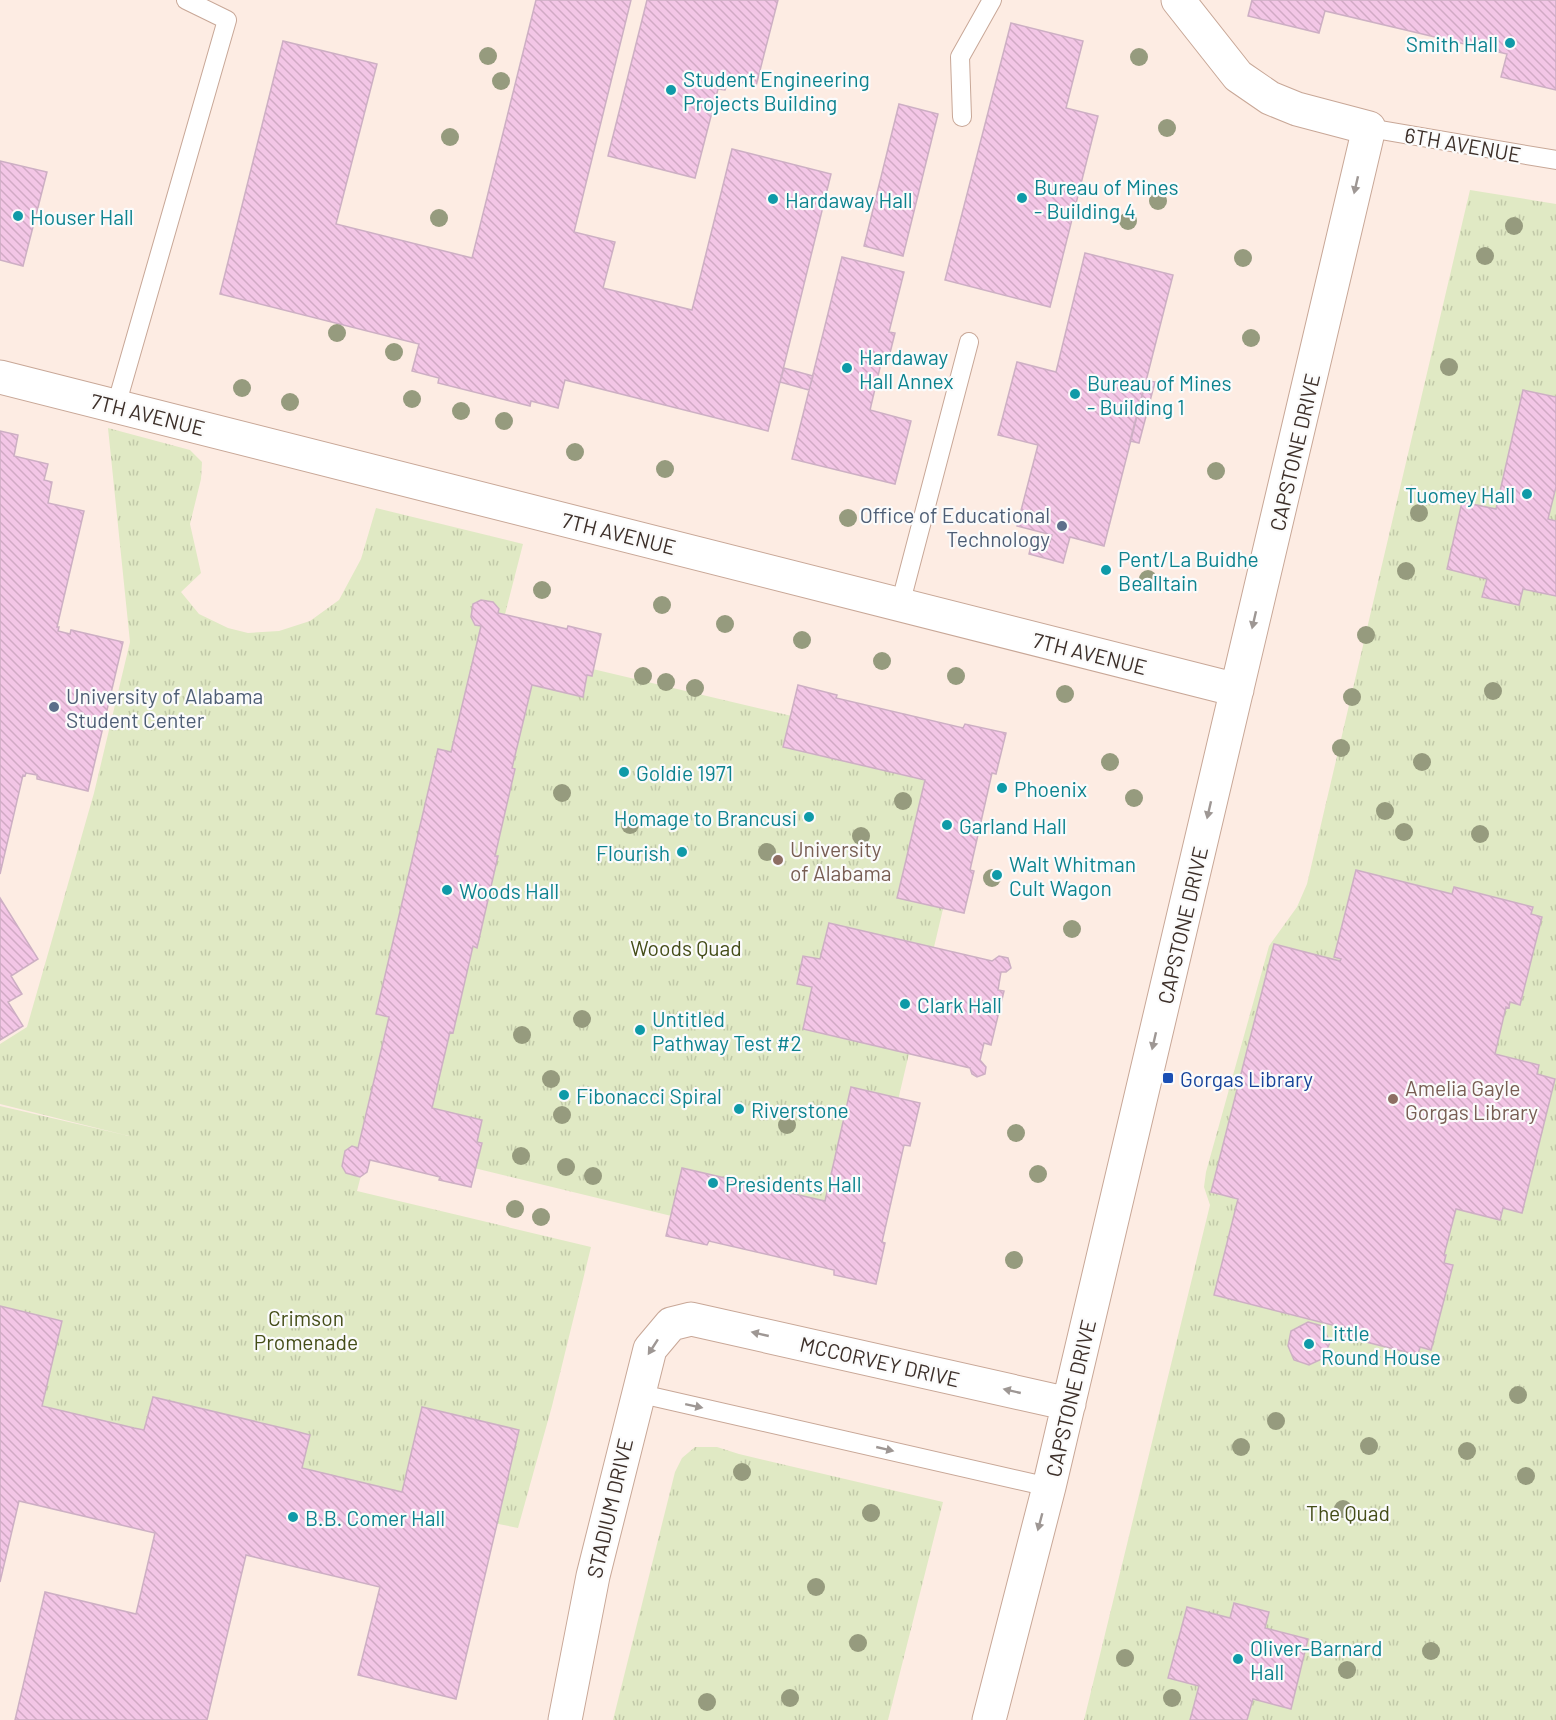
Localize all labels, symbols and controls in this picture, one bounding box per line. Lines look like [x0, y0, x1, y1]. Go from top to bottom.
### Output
place label: Smith Hall [1406, 31, 1498, 56]
marker: Smith Hall [1503, 36, 1517, 50]
place label: Student Engineering Projects Building [683, 66, 870, 115]
marker: Student Engineering Projects Building [664, 83, 678, 97]
street label: 6TH AVENUE [1403, 121, 1523, 167]
place label: Bureau of Mines - Building 4 [1034, 174, 1179, 223]
one-way arrow [1351, 176, 1361, 194]
place label: Hardaway Hall [785, 187, 913, 212]
marker: Bureau of Mines - Building 4 [1015, 191, 1029, 205]
marker: Hardaway Hall [766, 192, 780, 206]
place label: Houser Hall [30, 204, 134, 229]
marker: Houser Hall [11, 209, 25, 223]
place label: Hardaway Hall Annex [859, 344, 953, 393]
marker: Hardaway Hall Annex [840, 361, 854, 375]
place label: Bureau of Mines - Building 1 [1087, 370, 1232, 419]
street label: CAPSTONE DRIVE [1264, 371, 1324, 533]
marker: Bureau of Mines - Building 1 [1068, 387, 1082, 401]
street label: 7TH AVENUE [88, 388, 208, 440]
place label: Tuomey Hall [1405, 482, 1515, 507]
marker: Tuomey Hall [1520, 487, 1534, 501]
place label: Office of Educational Technology [860, 502, 1050, 551]
street label: 7TH AVENUE [559, 507, 679, 559]
marker: Office of Educational Technology [1055, 519, 1069, 533]
place label: Pent/La Buidhe Bealltain [1118, 546, 1259, 595]
marker: Pent/La Buidhe Bealltain [1099, 563, 1113, 577]
one-way arrow [1249, 611, 1258, 630]
street label: 7TH AVENUE [1030, 627, 1150, 679]
place label: University of Alabama Student Center [66, 683, 263, 732]
marker: University of Alabama Student Center [47, 700, 61, 714]
place label: Goldie 1971 [636, 760, 733, 785]
marker: Goldie 1971 [617, 765, 631, 779]
place label: Phoenix [1014, 776, 1087, 801]
marker: Phoenix [995, 781, 1009, 795]
one-way arrow [1204, 801, 1214, 819]
place label: Homage to Brancusi [614, 805, 797, 830]
marker: Homage to Brancusi [802, 810, 816, 824]
place label: Garland Hall [959, 813, 1067, 838]
marker: Garland Hall [940, 818, 954, 832]
place label: University of Alabama [790, 836, 892, 885]
place label: Flourish [596, 840, 670, 865]
street label: CAPSTONE DRIVE [1152, 844, 1212, 1006]
marker: Flourish [675, 845, 689, 859]
place label: Walt Whitman Cult Wagon [1009, 851, 1136, 900]
marker: University of Alabama [771, 853, 785, 867]
marker: Walt Whitman Cult Wagon [990, 868, 1004, 882]
place label: Woods Hall [459, 878, 559, 903]
marker: Woods Hall [440, 883, 454, 897]
park label: Woods Quad [630, 935, 742, 960]
place label: Clark Hall [917, 992, 1002, 1017]
marker: Clark Hall [898, 997, 912, 1011]
place label: Untitled Pathway Test #2 [652, 1006, 802, 1055]
marker: Untitled Pathway Test #2 [633, 1023, 647, 1037]
one-way arrow [1149, 1031, 1159, 1050]
place label: Gorgas Library [1180, 1066, 1313, 1091]
marker: Gorgas Library [1161, 1071, 1175, 1085]
place label: Amelia Gayle Gorgas Library [1405, 1075, 1538, 1124]
place label: Fibonacci Spiral [576, 1083, 722, 1108]
marker: Fibonacci Spiral [557, 1088, 571, 1102]
marker: Amelia Gayle Gorgas Library [1386, 1092, 1400, 1106]
place label: Riverstone [751, 1097, 849, 1122]
marker: Riverstone [732, 1102, 746, 1116]
place label: Presidents Hall [725, 1171, 861, 1196]
marker: Presidents Hall [706, 1176, 720, 1190]
park label: Crimson Promenade [254, 1305, 358, 1354]
street label: CAPSTONE DRIVE [1040, 1317, 1100, 1479]
place label: Little Round House [1321, 1320, 1441, 1369]
one-way arrow [751, 1329, 769, 1339]
street label: MCCORVEY DRIVE [798, 1330, 962, 1392]
marker: Little Round House [1302, 1337, 1316, 1351]
one-way arrow [648, 1338, 659, 1355]
one-way arrow [1002, 1386, 1021, 1395]
one-way arrow [685, 1401, 704, 1411]
street label: STADIUM DRIVE [581, 1436, 637, 1580]
one-way arrow [875, 1444, 894, 1454]
park label: The Quad [1306, 1500, 1390, 1525]
place label: B.B. Comer Hall [305, 1505, 445, 1530]
marker: B.B. Comer Hall [286, 1510, 300, 1524]
one-way arrow [1035, 1513, 1044, 1531]
place label: Oliver-Barnard Hall [1250, 1635, 1382, 1684]
marker: Oliver-Barnard Hall [1231, 1652, 1245, 1666]

